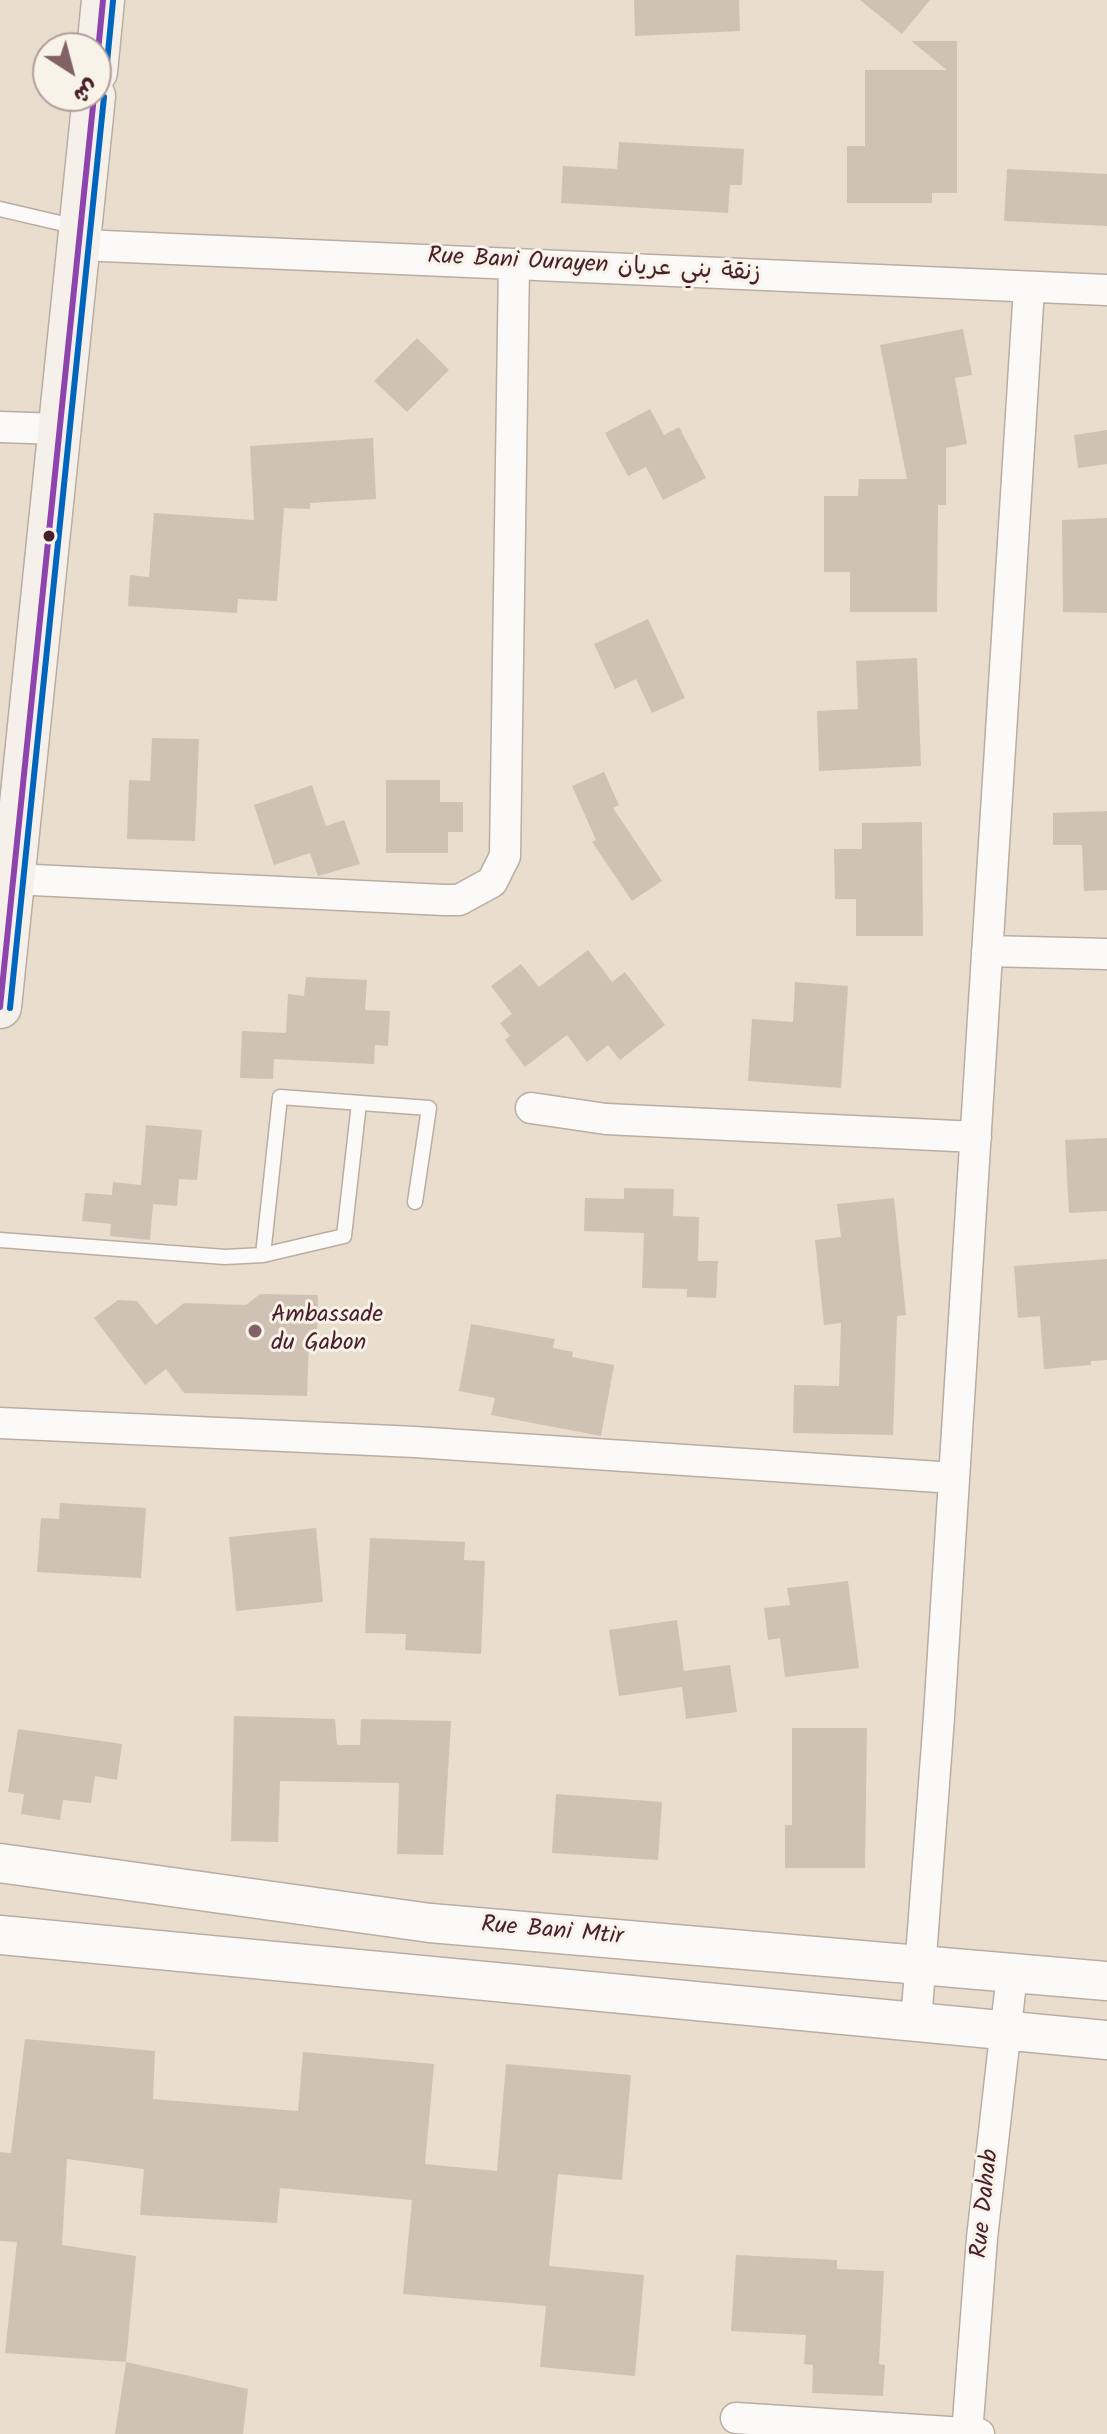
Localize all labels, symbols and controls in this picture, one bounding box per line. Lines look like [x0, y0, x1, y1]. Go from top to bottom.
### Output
north arrow [32, 32, 112, 112]
text: ش [65, 69, 105, 111]
street label: Rue Bani Ourayen زنقة بني عريان [427, 244, 761, 290]
unlabelled marker [41, 528, 57, 544]
place label: Ambassade du Gabon [271, 1303, 383, 1359]
marker: Ambassade du Gabon [246, 1322, 264, 1340]
street label: Rue Bani Mtir [480, 1912, 624, 1954]
street label: Rue Dahab [967, 2148, 1007, 2260]

